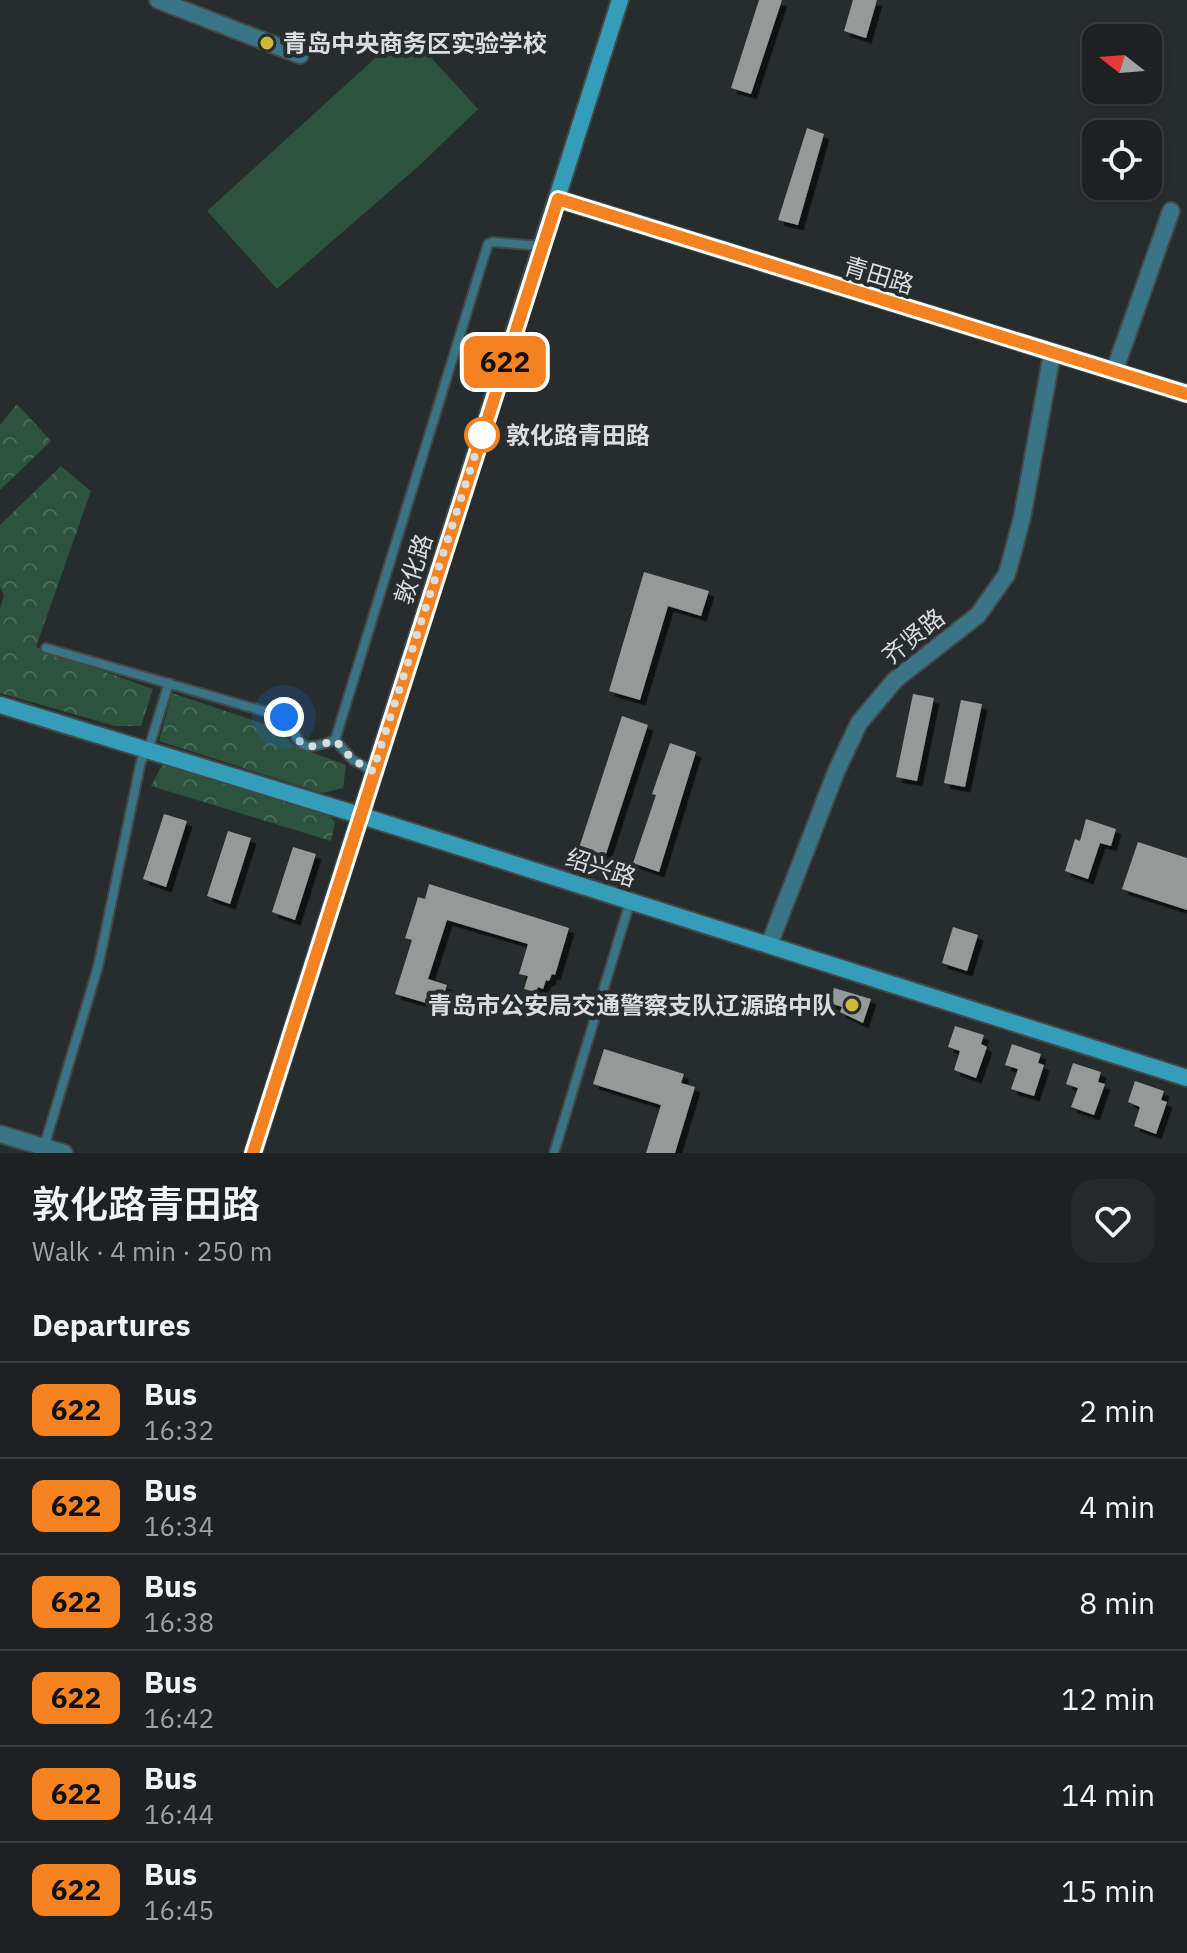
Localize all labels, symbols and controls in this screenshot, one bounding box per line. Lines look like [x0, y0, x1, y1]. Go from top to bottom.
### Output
north arrow [1082, 24, 1162, 104]
map controls [1082, 24, 1162, 200]
place label: 青岛中央商务区实验学校 [283, 27, 547, 59]
marker: 青岛中央商务区实验学校 [258, 34, 276, 52]
button: locate [1082, 120, 1162, 200]
street label: 青田路 [840, 249, 918, 301]
line badge: 622 [459, 336, 551, 388]
text: 622 [480, 343, 530, 380]
marker: 敦化路青田路 [465, 418, 499, 452]
place label: 敦化路青田路 [506, 419, 650, 451]
street label: 敦化路 [387, 530, 439, 608]
street label: 齐贤路 [875, 601, 951, 671]
your location [264, 697, 304, 737]
street label: 绍兴路 [562, 841, 640, 893]
place label: 青岛市公安局交通警察支队辽源路中队 [428, 989, 836, 1021]
marker: 青岛市公安局交通警察支队辽源路中队 [843, 996, 861, 1014]
text: 敦化路青田路 [32, 1179, 260, 1228]
button: heart [1071, 1179, 1155, 1263]
text: Walk · 4 min · 250 m [32, 1234, 272, 1268]
text: Departures [32, 1305, 191, 1344]
text: Bus [144, 1374, 197, 1413]
text: 622 [51, 1391, 101, 1428]
text: 2 min [1079, 1391, 1155, 1430]
text: 16:32 [144, 1413, 214, 1447]
text: Bus [144, 1470, 197, 1509]
text: 622 [51, 1487, 101, 1524]
text: 4 min [1079, 1487, 1155, 1526]
text: 16:34 [144, 1509, 214, 1543]
text: Bus [144, 1566, 197, 1605]
text: 622 [51, 1583, 101, 1620]
text: 8 min [1079, 1583, 1155, 1622]
text: 16:38 [144, 1605, 214, 1639]
text: Bus [144, 1662, 197, 1701]
text: 622 [51, 1679, 101, 1716]
text: 12 min [1061, 1679, 1155, 1718]
text: 16:42 [144, 1701, 214, 1735]
text: Bus [144, 1758, 197, 1797]
text: 622 [51, 1775, 101, 1812]
text: 14 min [1061, 1775, 1155, 1814]
text: 16:44 [144, 1797, 214, 1831]
text: Bus [144, 1854, 197, 1893]
text: 622 [51, 1871, 101, 1908]
text: 15 min [1061, 1871, 1155, 1910]
text: 16:45 [144, 1893, 214, 1927]

